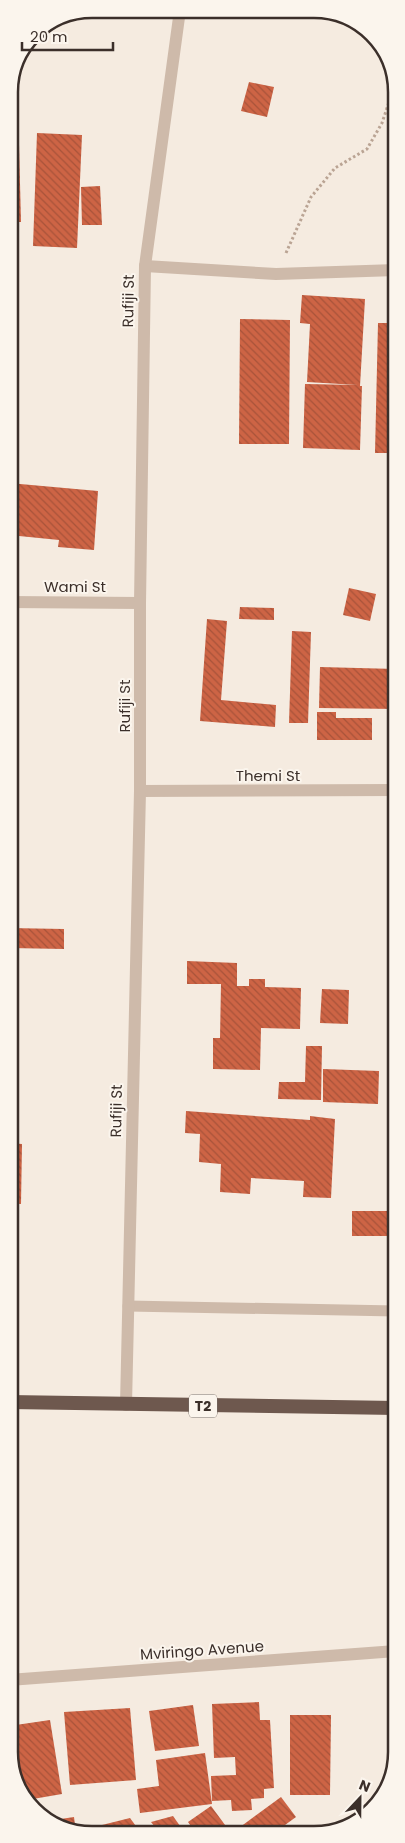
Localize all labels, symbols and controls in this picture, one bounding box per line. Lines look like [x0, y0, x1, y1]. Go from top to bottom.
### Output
scale bar [22, 20, 114, 52]
text: 20 m [30, 26, 68, 47]
street label: Rufiji St [117, 274, 139, 328]
street label: Wami St [44, 576, 106, 597]
street label: Rufiji St [114, 679, 135, 733]
street label: Themi St [236, 765, 300, 786]
street label: Rufiji St [105, 1084, 127, 1138]
road number: T2 [189, 1394, 217, 1418]
street label: Mviringo Avenue [139, 1635, 265, 1665]
north arrow [335, 1773, 385, 1823]
text: N [356, 1775, 373, 1797]

